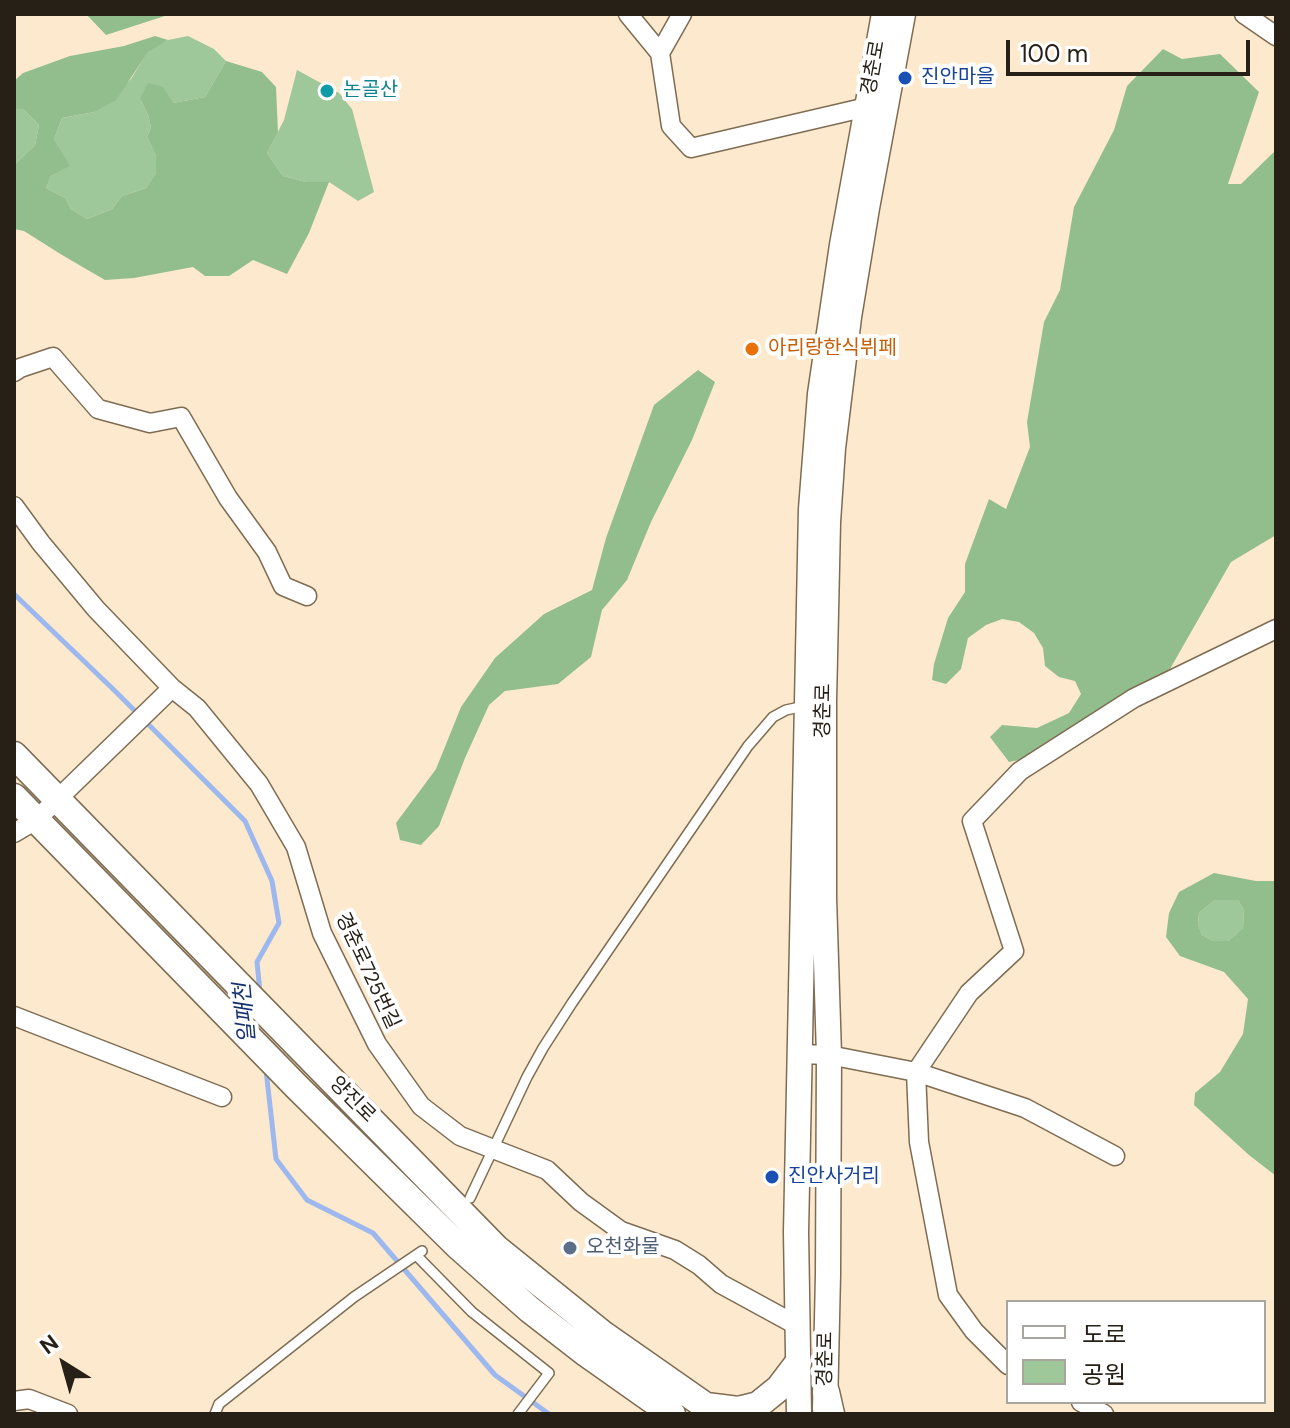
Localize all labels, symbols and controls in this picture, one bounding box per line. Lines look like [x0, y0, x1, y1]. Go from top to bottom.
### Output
scale bar [1010, 24, 1254, 74]
text: 100 m [1020, 38, 1088, 69]
street label: 경춘로 [857, 39, 891, 97]
place label: 진안마을 [921, 66, 995, 90]
marker: 진안마을 [896, 69, 914, 87]
place label: 논골산 [343, 79, 398, 103]
marker: 논골산 [318, 82, 336, 100]
place label: 아리랑한식뷔페 [768, 337, 897, 361]
marker: 아리랑한식뷔페 [743, 340, 761, 358]
street label: 경춘로 [812, 683, 836, 739]
street label: 경춘로725번길 [330, 909, 404, 1033]
water label: 일패천 [230, 982, 262, 1044]
street label: 양진로 [324, 1072, 380, 1128]
place label: 진안사거리 [788, 1165, 880, 1189]
marker: 진안사거리 [763, 1168, 781, 1186]
place label: 오천화물 [586, 1236, 660, 1260]
marker: 오천화물 [561, 1239, 579, 1257]
legend [1006, 1300, 1266, 1404]
text: 도로 [1082, 1319, 1126, 1350]
north arrow [24, 1324, 104, 1404]
text: N [34, 1328, 64, 1361]
street label: 경춘로 [814, 1331, 838, 1387]
text: 공원 [1082, 1359, 1126, 1390]

